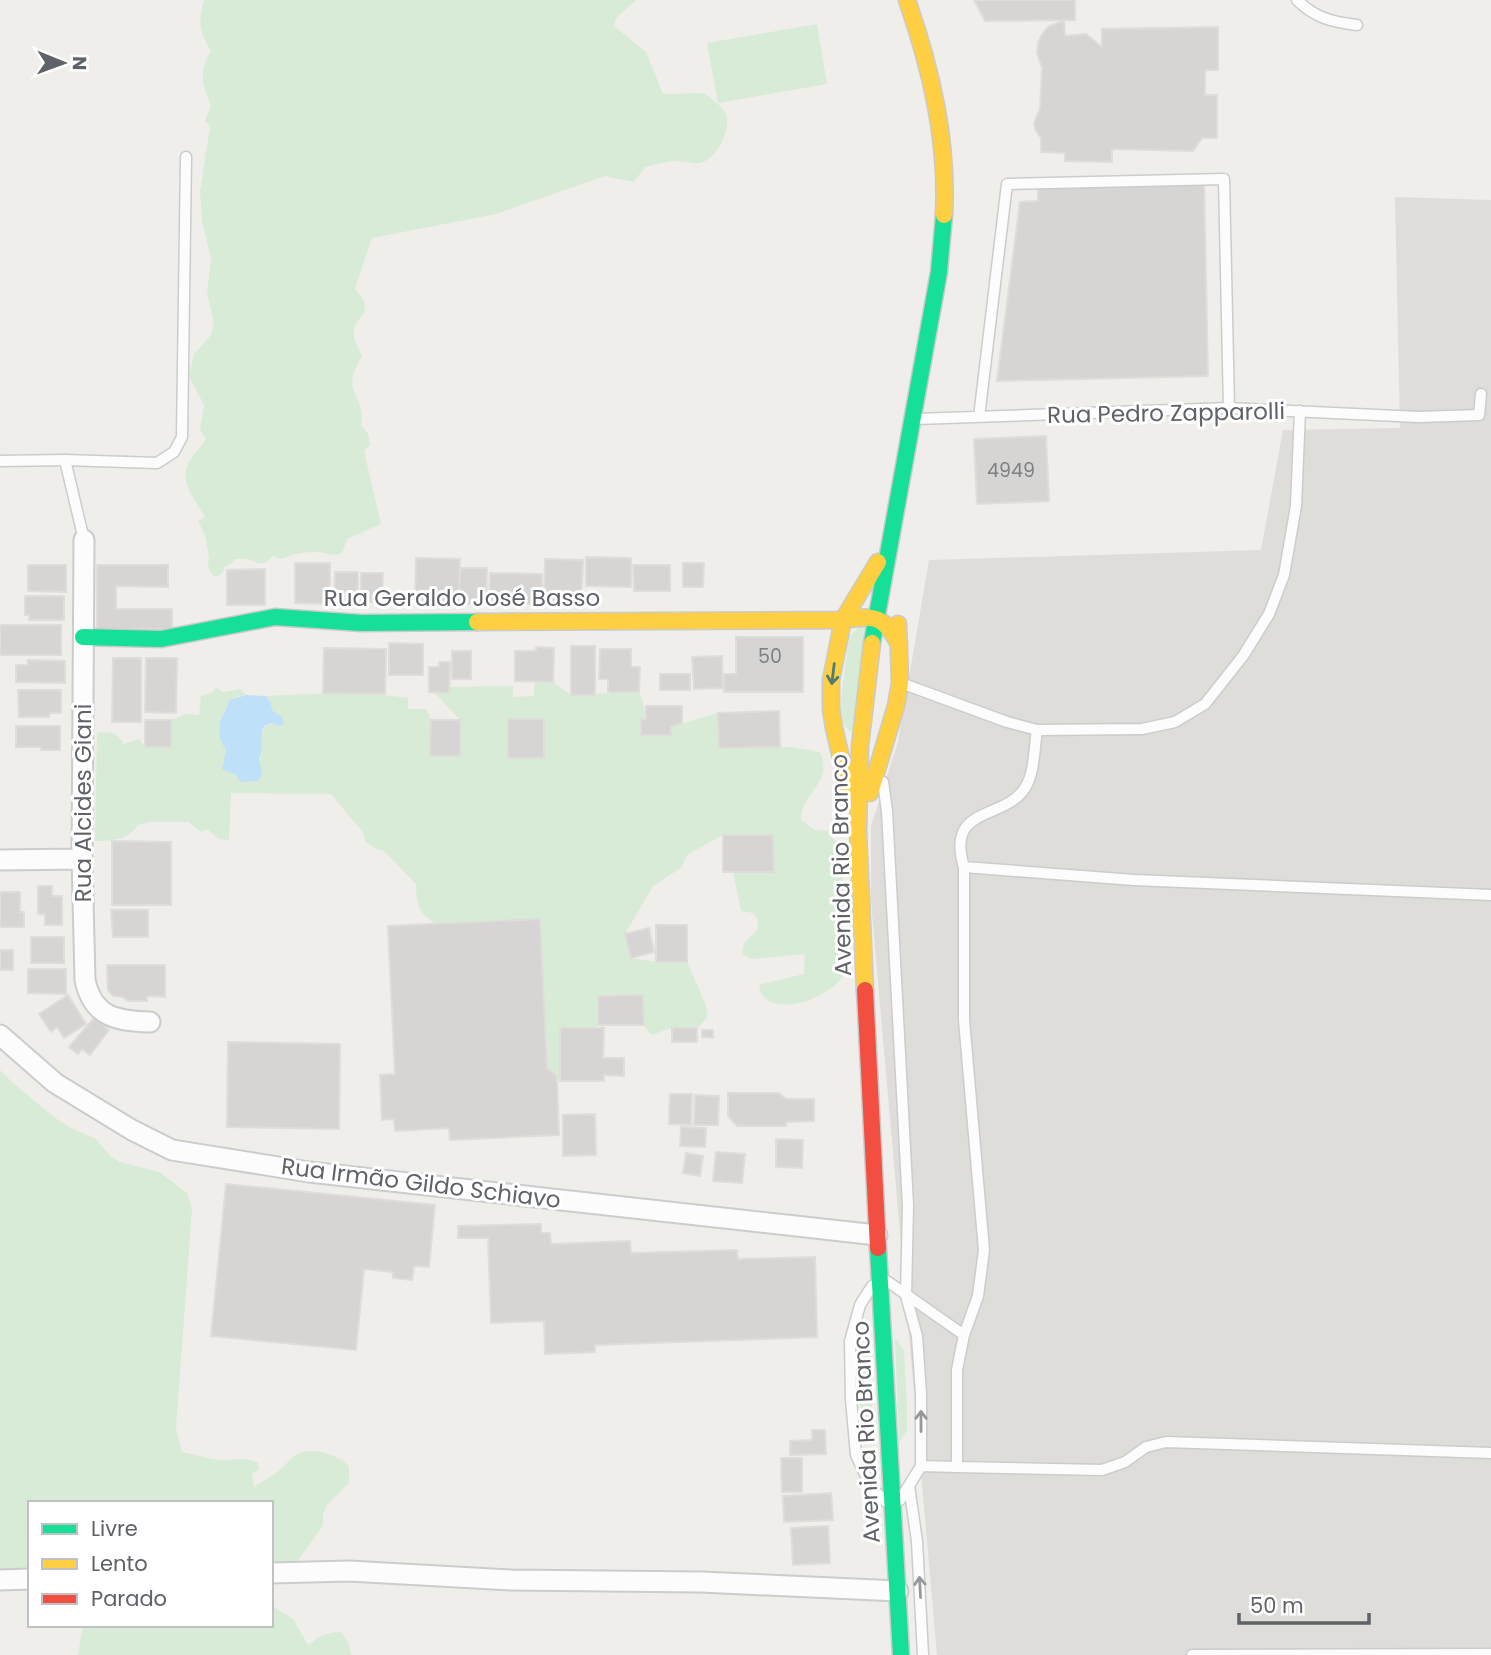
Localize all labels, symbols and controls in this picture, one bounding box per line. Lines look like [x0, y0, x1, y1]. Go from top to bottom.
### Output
north arrow [28, 28, 98, 98]
text: N [66, 56, 93, 71]
street label: Rua Pedro Zapparolli [1047, 395, 1285, 431]
house number: 4949 [987, 457, 1035, 484]
street label: Rua Geraldo José Basso [324, 582, 600, 614]
house number: 50 [758, 643, 782, 670]
one-way arrow [826, 662, 839, 684]
street label: Rua Alcides Giani [67, 704, 99, 902]
street label: Avenida Rio Branco [823, 754, 859, 976]
street label: Rua Irmão Gildo Schiavo [279, 1150, 563, 1216]
street label: Avenida Rio Branco [844, 1320, 888, 1544]
one-way arrow [914, 1410, 928, 1433]
legend [28, 1501, 273, 1627]
text: Livre [91, 1514, 138, 1543]
text: Lento [91, 1549, 148, 1578]
one-way arrow [913, 1576, 926, 1599]
scale bar [1239, 1582, 1368, 1626]
text: Parado [91, 1584, 167, 1613]
text: 50 m [1250, 1591, 1304, 1620]

